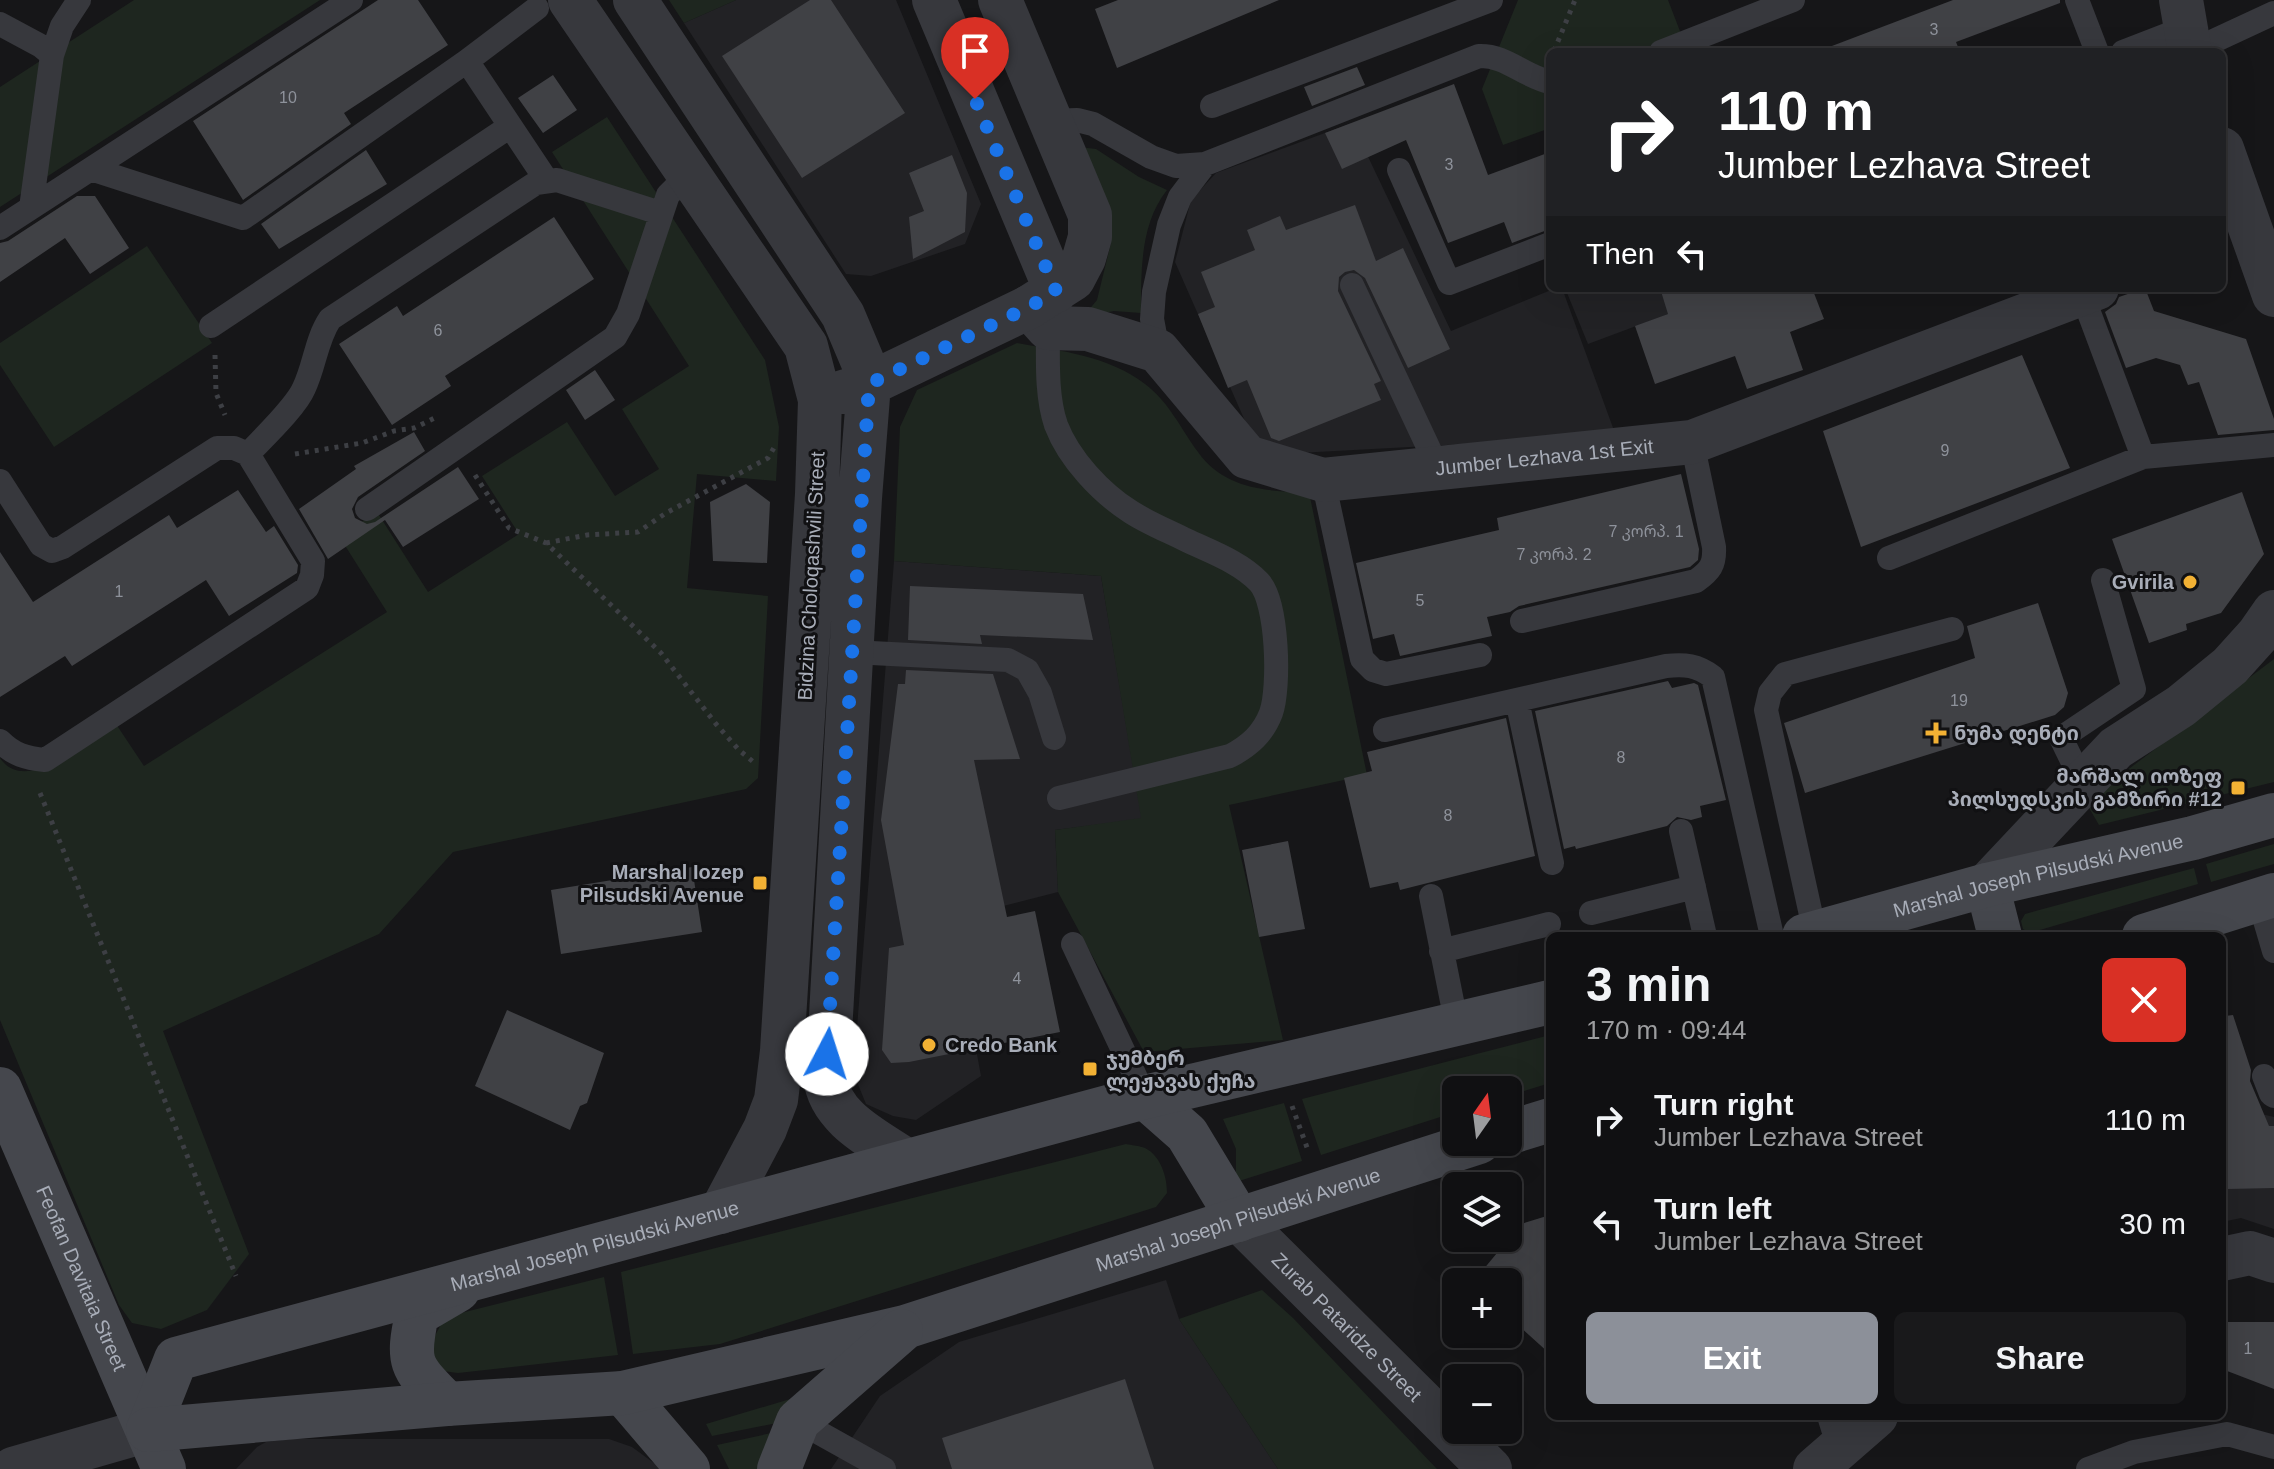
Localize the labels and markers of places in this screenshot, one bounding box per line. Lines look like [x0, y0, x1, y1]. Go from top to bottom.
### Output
pin [941, 17, 1009, 99]
place label: Gvirila [2112, 571, 2175, 593]
marker: Gvirila [2181, 573, 2199, 591]
marker: ნუმა დენტი [1925, 722, 1947, 744]
place label: ნუმა დენტი [1954, 722, 2079, 746]
place label: მარშალ იოზეფ პილსუდსკის გამზირი #12 [1948, 765, 2222, 812]
marker: მარშალ იოზეფ პილსუდსკის გამზირი #12 [2229, 779, 2247, 797]
place label: Marshal Iozep Pilsudski Avenue [580, 861, 744, 906]
marker: Marshal Iozep Pilsudski Avenue [751, 874, 769, 892]
place label: Credo Bank [945, 1034, 1058, 1056]
marker: Credo Bank [920, 1036, 938, 1054]
place label: ჯუმბერ ლეჟავას ქუჩა [1106, 1047, 1256, 1093]
marker: ჯუმბერ ლეჟავას ქუჩა [1081, 1060, 1099, 1078]

